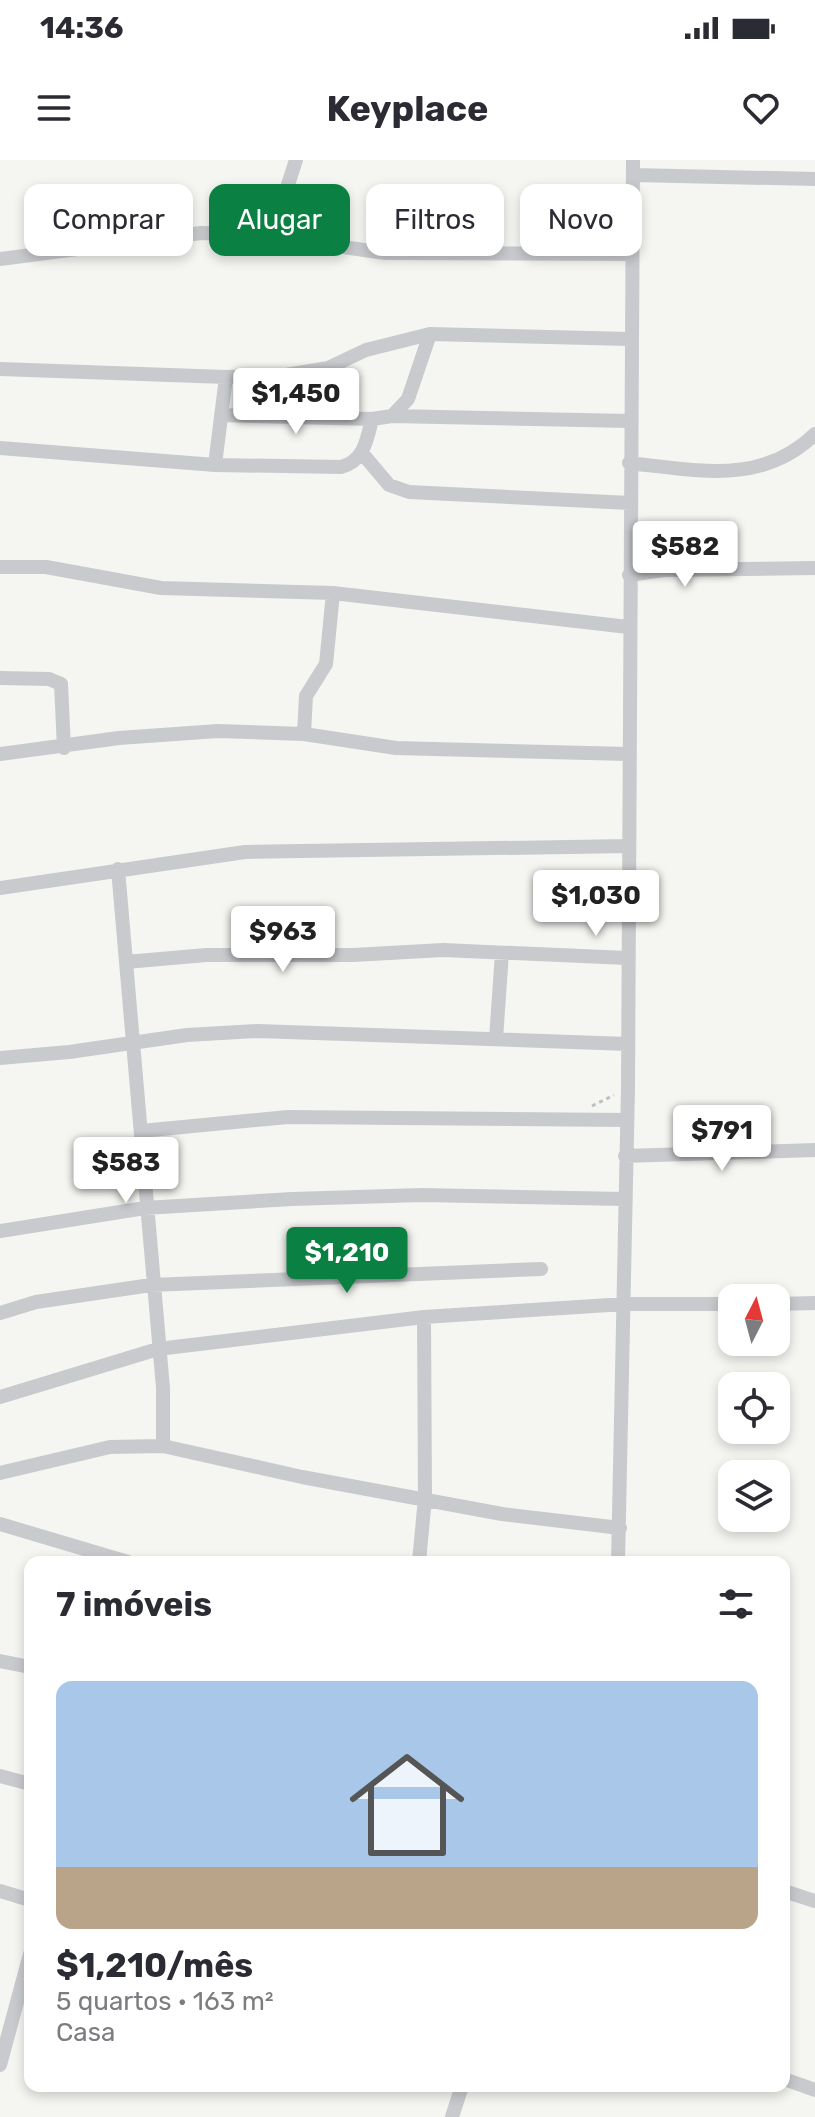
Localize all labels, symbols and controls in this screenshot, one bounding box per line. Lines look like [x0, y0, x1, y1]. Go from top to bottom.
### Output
text: 14:36 [40, 10, 123, 46]
icon: menu [32, 86, 76, 130]
icon: heart [739, 86, 783, 130]
text: Keyplace [327, 87, 488, 130]
chip: Comprar [24, 184, 193, 256]
chip: Alugar [209, 184, 350, 256]
chip: Filtros [366, 184, 504, 256]
chip: Novo [520, 184, 642, 256]
pin: $1,450 [231, 368, 361, 436]
text: $1,450 [251, 378, 341, 409]
pin: $582 [638, 521, 732, 589]
text: $582 [651, 531, 719, 562]
pin: $1,030 [531, 870, 661, 938]
text: $1,030 [551, 880, 641, 911]
pin: $963 [236, 906, 330, 974]
text: $963 [249, 916, 317, 947]
pin: $791 [675, 1105, 769, 1173]
text: $791 [691, 1115, 753, 1146]
pin: $583 [79, 1137, 173, 1205]
text: $583 [92, 1147, 160, 1178]
pin: $1,210 [282, 1227, 412, 1295]
text: $1,210 [304, 1237, 390, 1268]
north arrow [718, 1284, 790, 1356]
map controls [718, 1284, 790, 1532]
button: locate [718, 1372, 790, 1444]
button: layers [718, 1460, 790, 1532]
icon: filters [714, 1582, 758, 1626]
text: 7 imóveis [56, 1584, 212, 1625]
icon: home [335, 1733, 479, 1877]
text: $1,210/mês [56, 1945, 253, 1986]
text: 5 quartos · 163 m² [56, 1986, 274, 2017]
text: Casa [56, 2017, 115, 2048]

